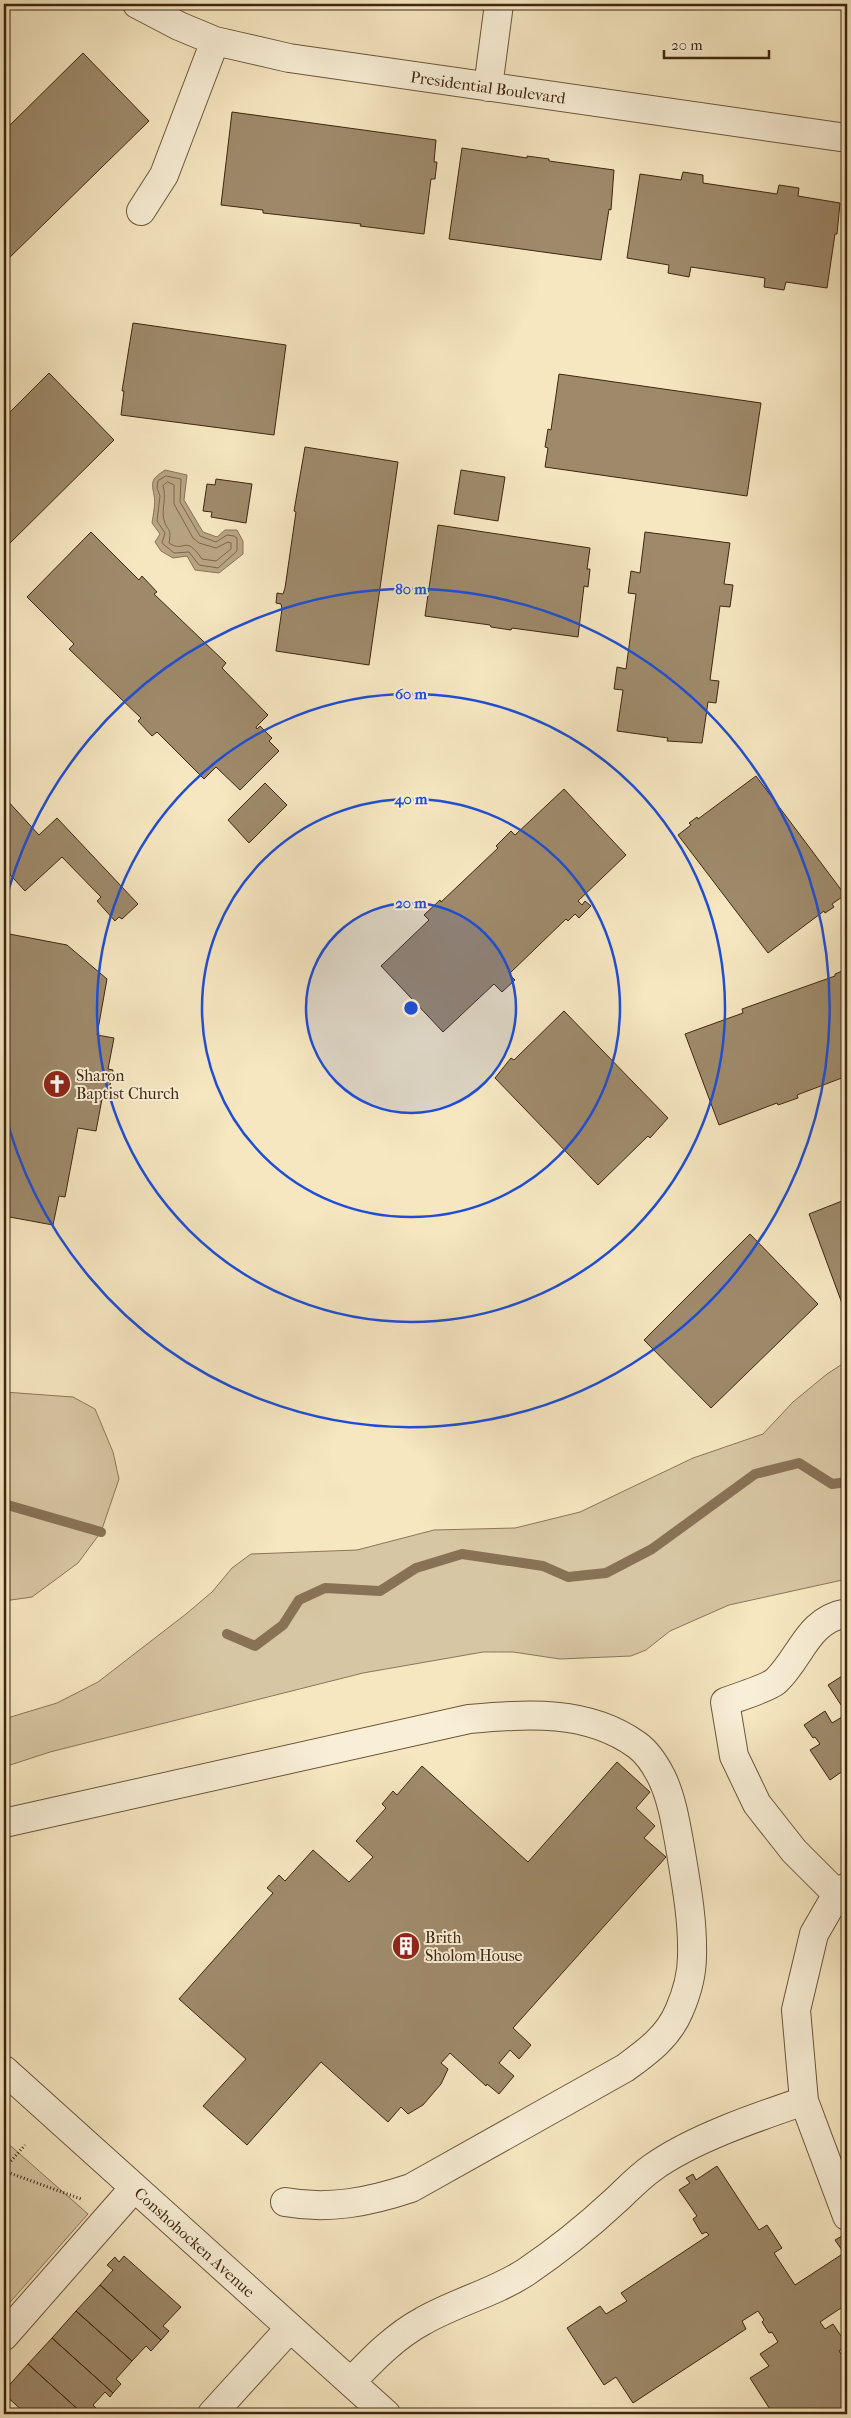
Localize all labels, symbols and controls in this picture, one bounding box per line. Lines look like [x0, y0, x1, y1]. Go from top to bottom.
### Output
scale bar [664, 28, 768, 60]
text: 20 m [671, 36, 703, 54]
street label: Presidential Boulevard [409, 67, 567, 108]
text: 80 m [395, 580, 427, 598]
text: 60 m [395, 685, 428, 703]
text: 40 m [394, 790, 428, 808]
text: 20 m [395, 894, 427, 912]
centre of rings [402, 999, 420, 1017]
place label: Sharon Baptist Church [76, 1066, 179, 1103]
church icon: Sharon Baptist Church [42, 1069, 72, 1099]
place label: Brith Sholom House [425, 1928, 523, 1965]
building icon: Brith Sholom House [391, 1931, 421, 1961]
street label: Conshohocken Avenue [131, 2183, 259, 2301]

